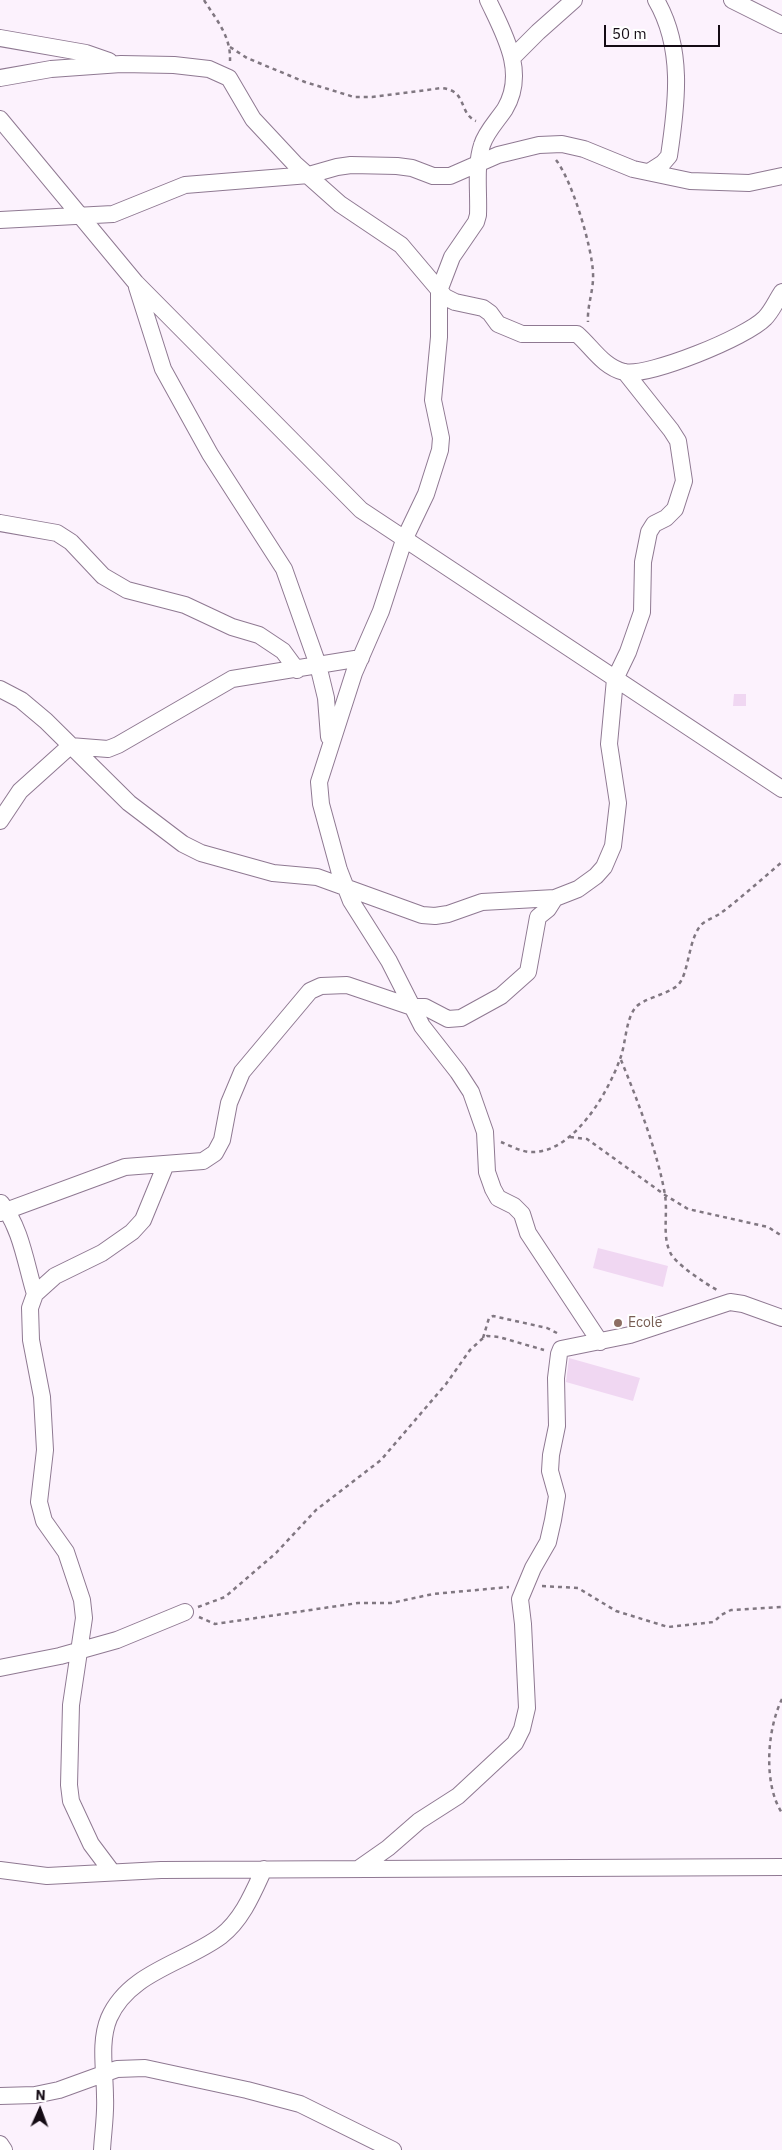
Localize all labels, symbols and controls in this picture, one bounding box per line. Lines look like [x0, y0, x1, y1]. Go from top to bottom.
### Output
scale bar [607, 15, 723, 47]
text: 50 m [612, 24, 647, 43]
place label: Ecole [628, 1315, 662, 1331]
marker: Ecole [612, 1317, 624, 1329]
north arrow [15, 2085, 65, 2135]
text: N [35, 2086, 46, 2104]

